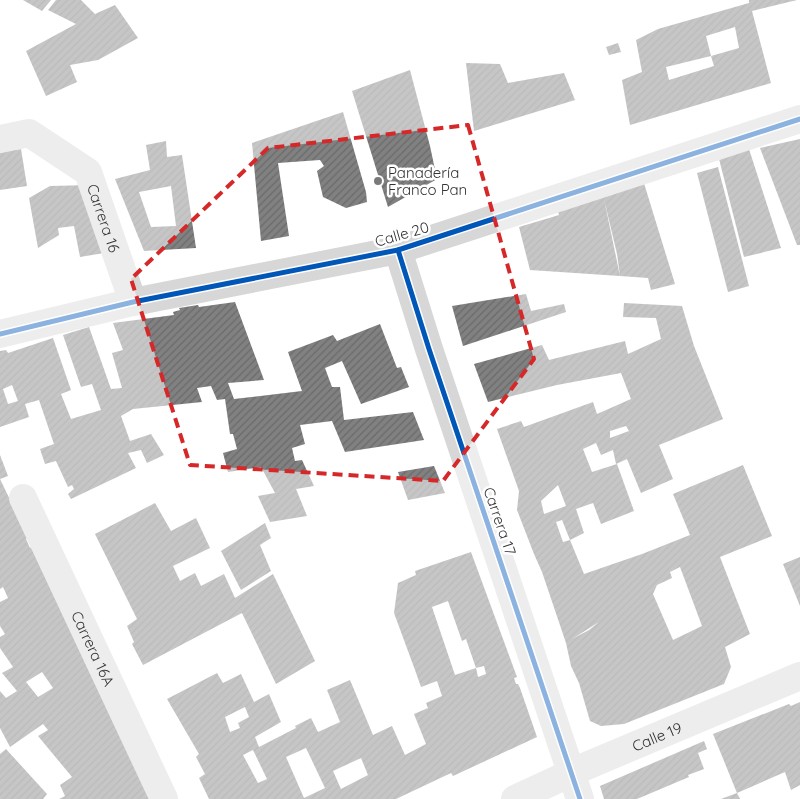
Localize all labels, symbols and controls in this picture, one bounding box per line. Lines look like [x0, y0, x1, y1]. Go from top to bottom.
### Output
place label: Panadería Franco Pan [388, 163, 467, 199]
marker: Panadería Franco Pan [372, 175, 384, 187]
street label: Carrera 16 [83, 181, 125, 255]
street label: Calle 20 [373, 217, 431, 251]
street label: Carrera 17 [480, 485, 521, 558]
street label: Carrera 16A [68, 608, 119, 689]
street label: Calle 19 [629, 717, 684, 755]

